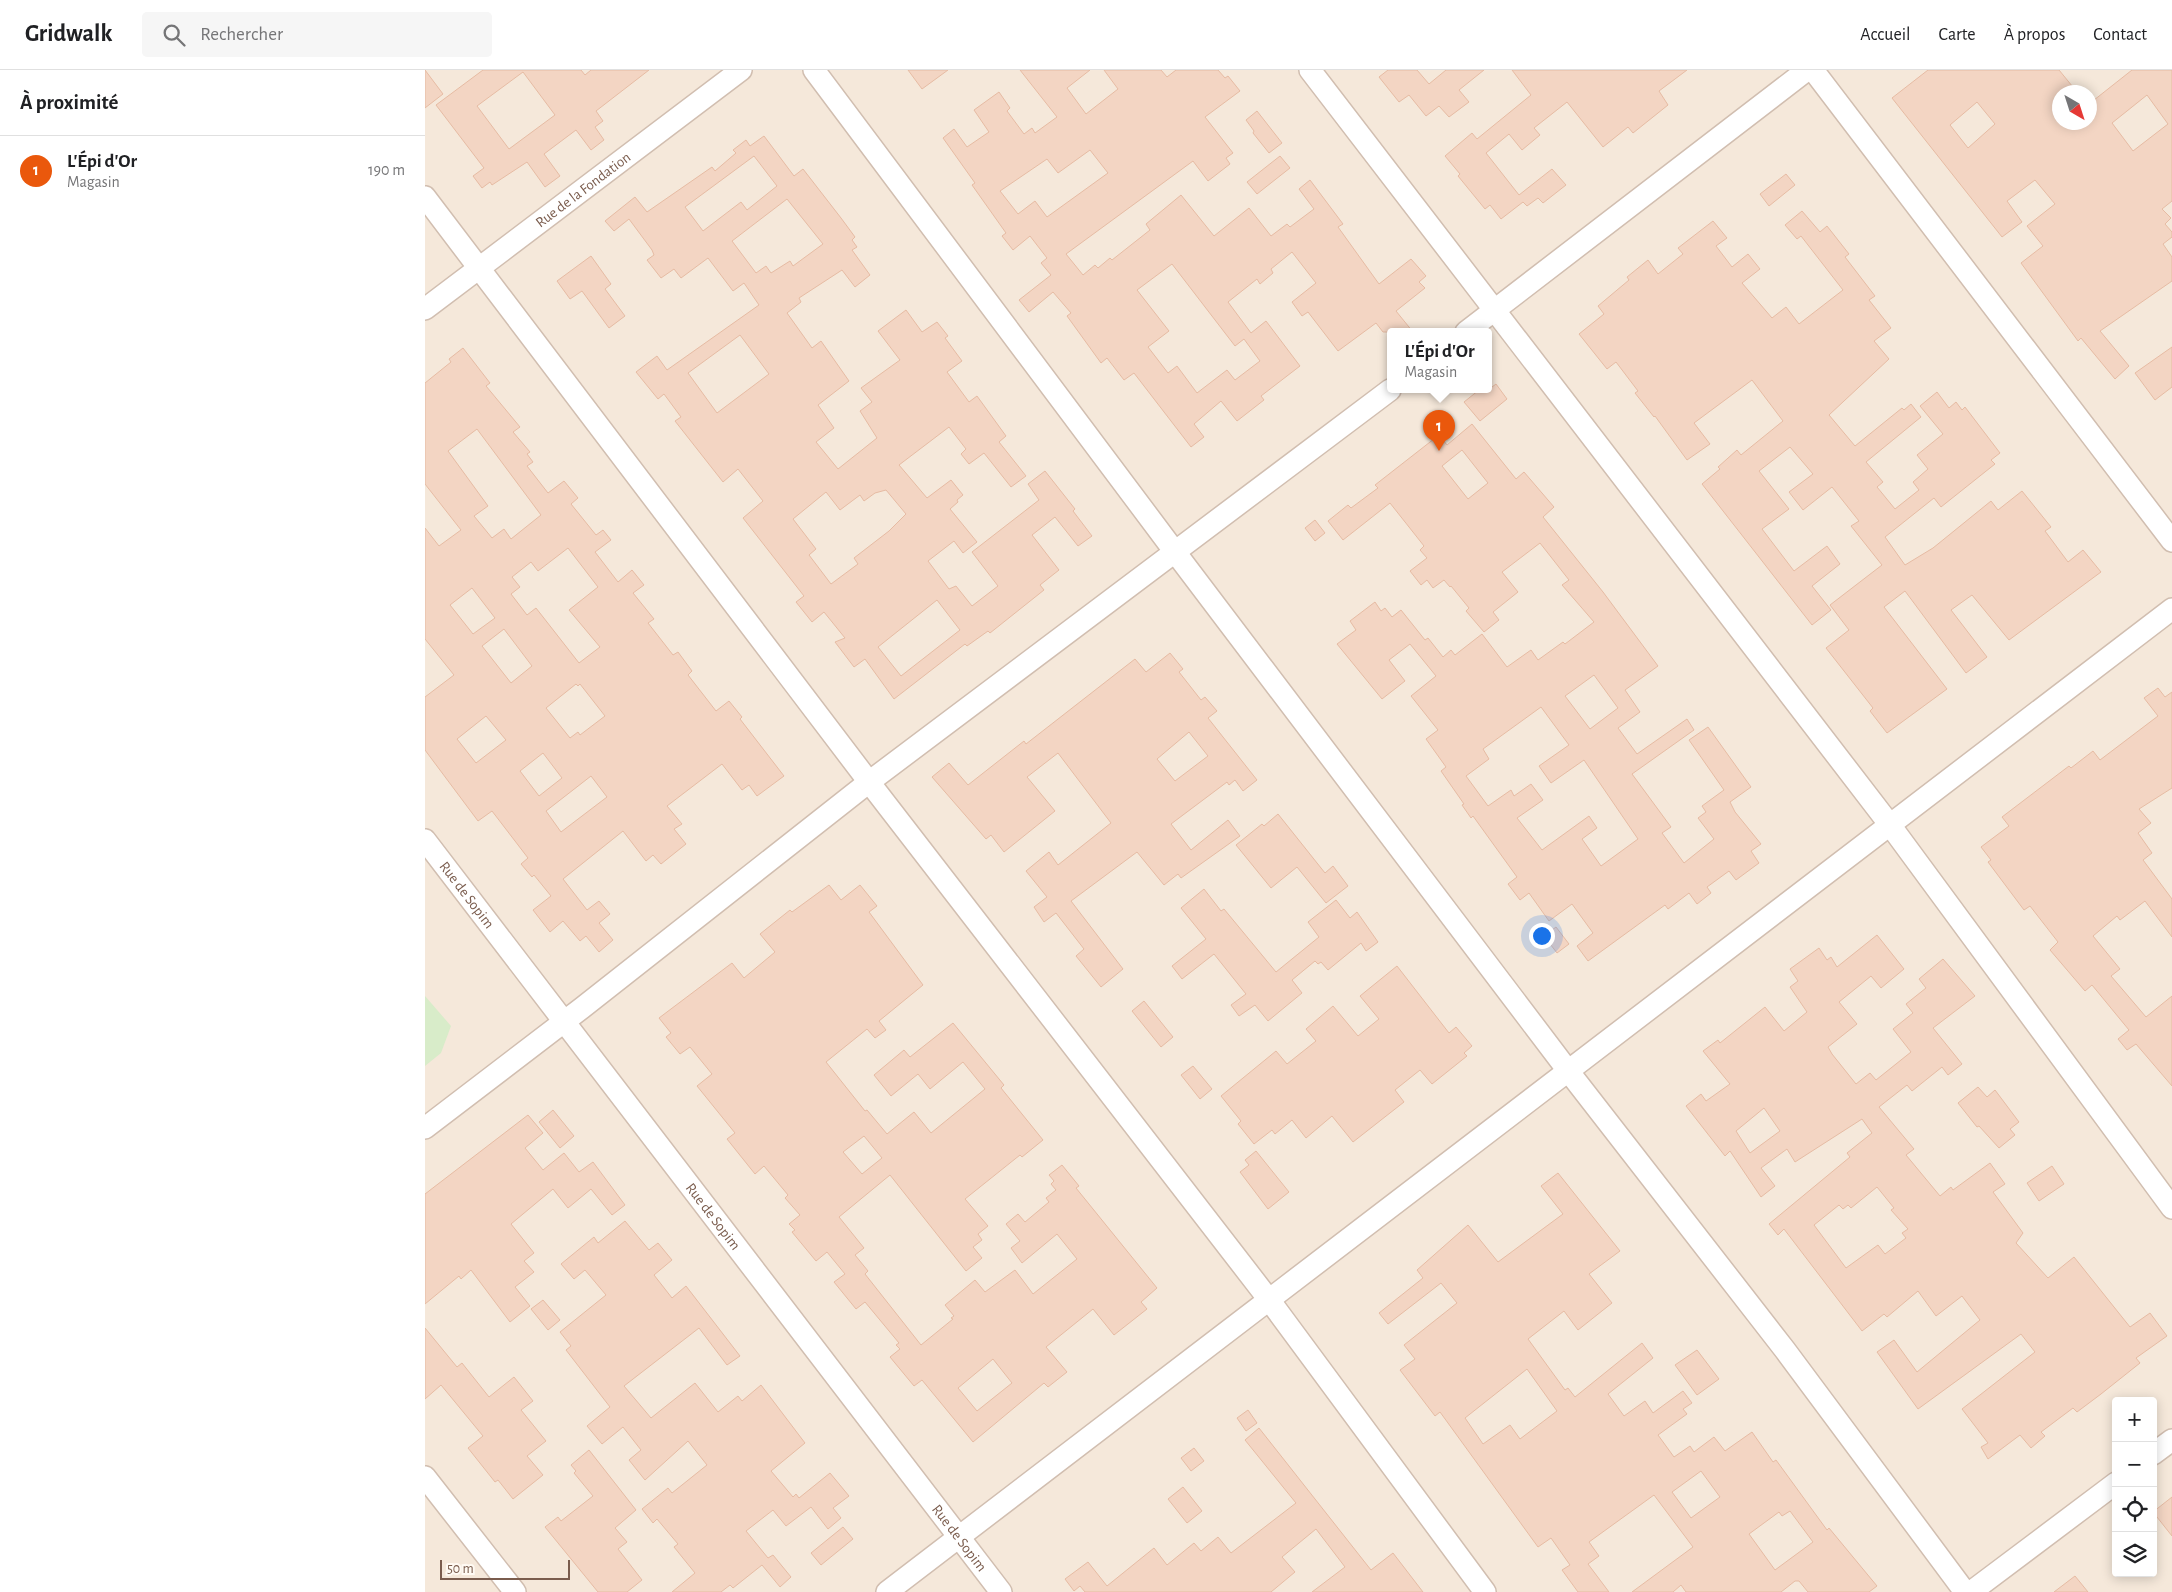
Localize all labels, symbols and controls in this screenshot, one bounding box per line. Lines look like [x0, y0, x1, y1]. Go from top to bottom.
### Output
search box [142, 12, 492, 57]
icon: search [160, 21, 188, 49]
text: Gridwalk [25, 22, 112, 46]
text: Rechercher [200, 25, 283, 44]
text: Accueil [1860, 26, 1911, 44]
text: Carte [1939, 26, 1976, 44]
text: À propos [2004, 26, 2065, 44]
text: Contact [2093, 26, 2147, 44]
north arrow [2052, 85, 2097, 130]
text: À proximité [20, 92, 118, 113]
street label: Rue de la Fondation [533, 149, 633, 230]
text: L'Épi d'Or [67, 152, 137, 171]
text: 1 [33, 162, 39, 178]
text: 190 m [368, 162, 405, 178]
text: Magasin [67, 174, 120, 190]
popup [1387, 328, 1492, 393]
text: L'Épi d'Or [1404, 342, 1475, 361]
text: Magasin [1404, 364, 1457, 380]
pin: 1 [1423, 410, 1455, 451]
street label: Rue de Sopim [437, 859, 497, 931]
your location [1529, 923, 1555, 949]
street label: Rue de Sopim [683, 1180, 743, 1253]
map controls [2112, 1397, 2157, 1577]
button: + [2112, 1397, 2157, 1442]
button: − [2112, 1442, 2157, 1487]
button: locate [2112, 1487, 2157, 1532]
street label: Rue de Sopim [929, 1502, 990, 1574]
button: layers [2112, 1532, 2157, 1577]
scale bar [440, 1557, 570, 1580]
text: 50 m [447, 1562, 474, 1576]

